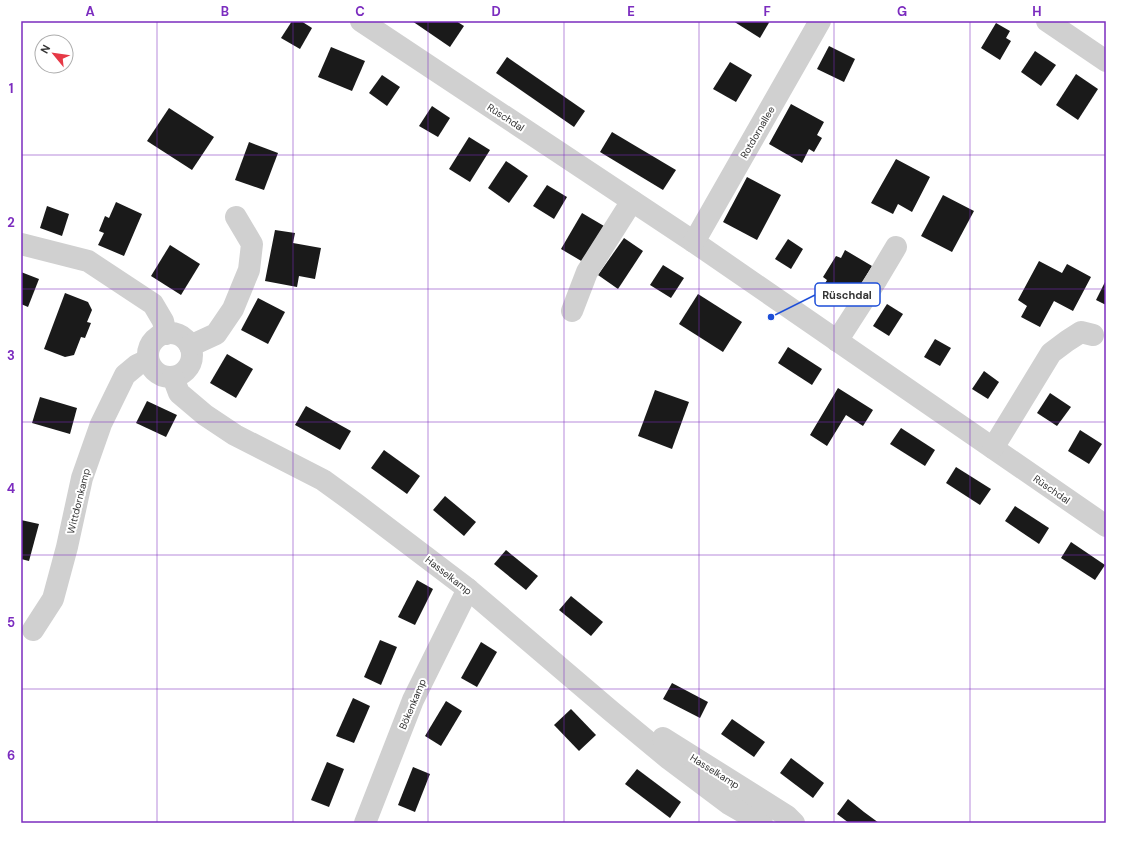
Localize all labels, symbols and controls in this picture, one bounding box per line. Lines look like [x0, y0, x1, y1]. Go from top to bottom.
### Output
text: A [85, 3, 95, 20]
text: B [221, 3, 229, 20]
text: C [355, 3, 365, 20]
text: D [491, 3, 501, 20]
text: E [627, 3, 635, 20]
text: F [763, 3, 771, 20]
text: G [897, 3, 907, 20]
text: H [1032, 3, 1042, 20]
north arrow [34, 34, 74, 74]
text: N [37, 42, 53, 56]
text: 1 [9, 80, 13, 97]
street label: Rüschdal [485, 101, 527, 134]
street label: Rotdornallee [737, 104, 778, 161]
text: 2 [7, 214, 15, 231]
callout: Rüschdal [815, 283, 880, 306]
text: Rüschdal [822, 288, 872, 302]
text: 3 [7, 347, 15, 364]
street label: Wittdornkamp [64, 467, 93, 535]
street label: Rüschdal [1031, 472, 1073, 507]
text: 4 [7, 480, 15, 497]
street label: Hasselkamp [423, 553, 475, 598]
text: 5 [7, 614, 15, 631]
street label: Bökenkamp [396, 677, 429, 731]
text: 6 [7, 747, 15, 764]
street label: Hasselkamp [688, 751, 742, 792]

